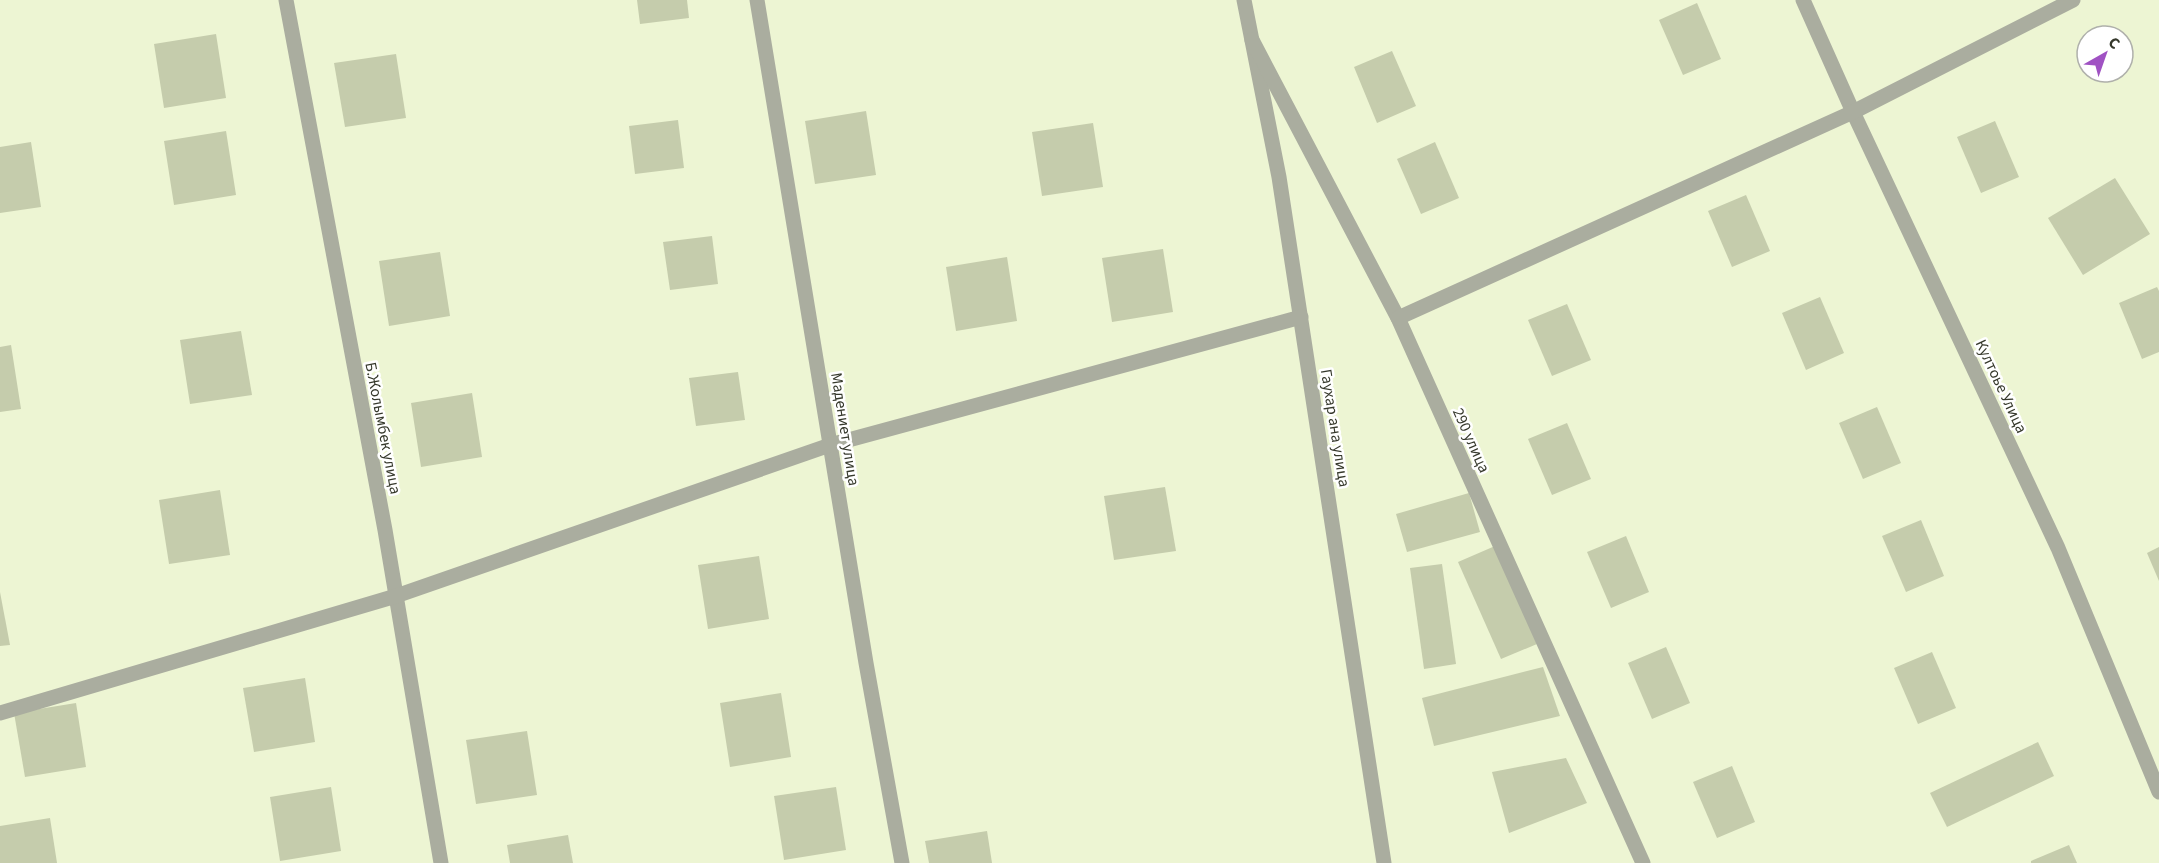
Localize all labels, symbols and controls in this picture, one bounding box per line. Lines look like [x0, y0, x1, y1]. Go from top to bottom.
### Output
north arrow [2075, 24, 2135, 84]
text: С [2103, 32, 2125, 55]
street label: Култоье Улица [1970, 336, 2032, 437]
street label: Б.Жолымбек улица [359, 360, 407, 496]
street label: Гаухар ана улица [1315, 368, 1355, 489]
street label: Мадениет улица [825, 371, 865, 487]
street label: 290 улица [1447, 404, 1495, 476]

